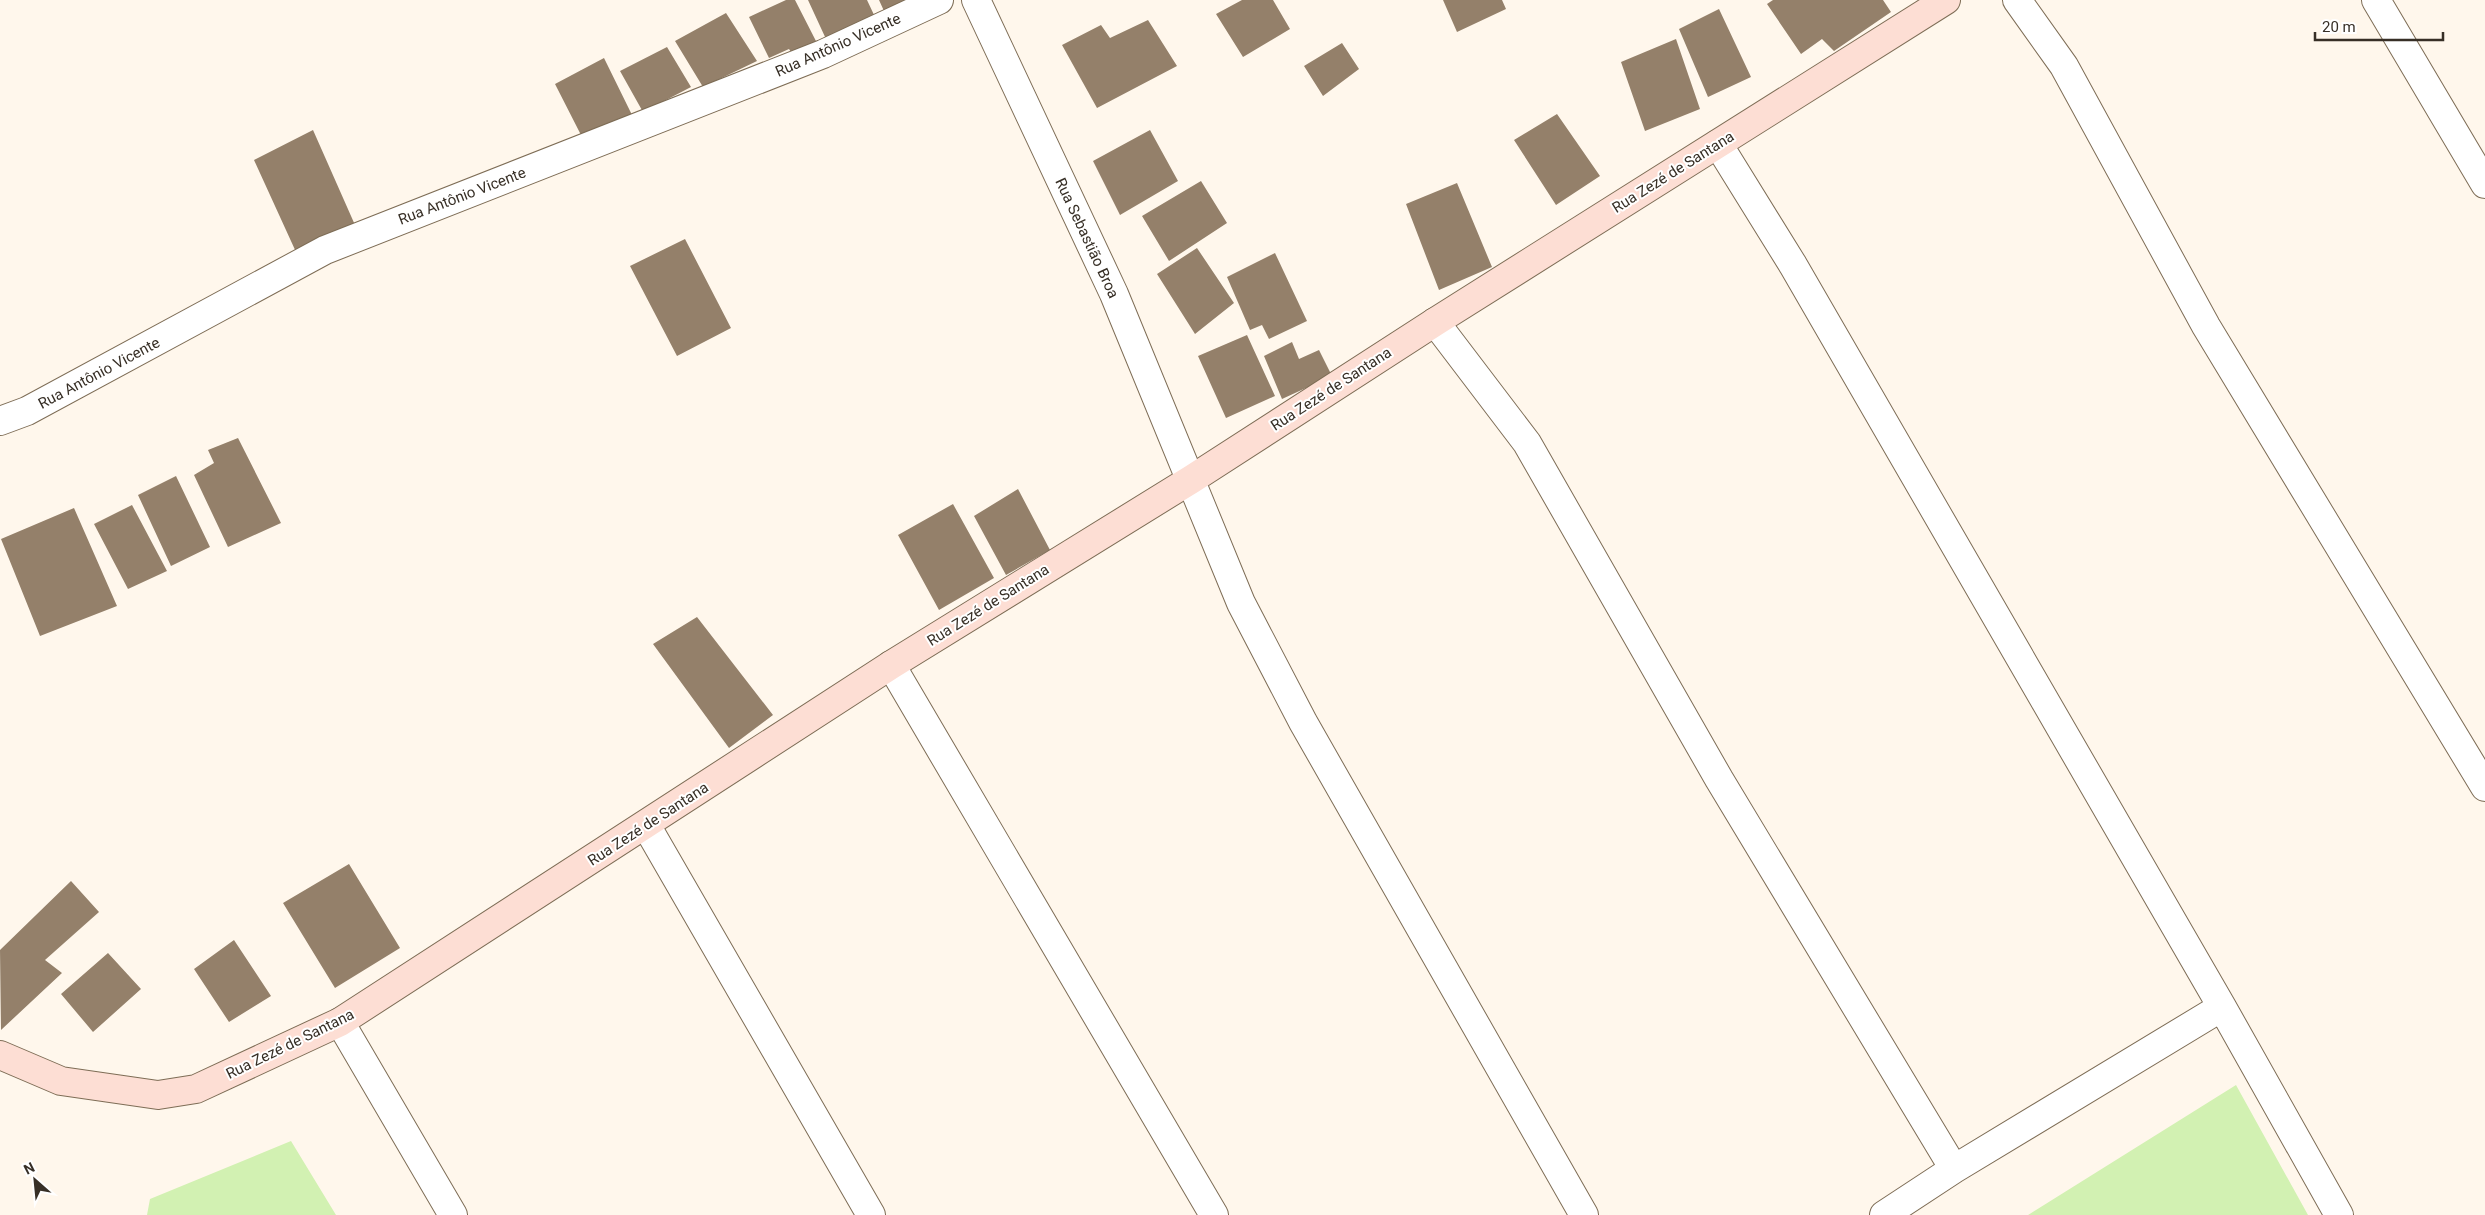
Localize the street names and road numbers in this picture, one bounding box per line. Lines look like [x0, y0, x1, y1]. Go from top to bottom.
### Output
street label: Rua Antônio Vicente [773, 9, 903, 81]
street label: Rua Zezé de Santana [1609, 127, 1737, 217]
street label: Rua Antônio Vicente [396, 163, 528, 229]
street label: Rua Sebastião Broa [1051, 175, 1123, 301]
street label: Rua Antônio Vicente [35, 333, 163, 413]
street label: Rua Zezé de Santana [1267, 343, 1395, 435]
street label: Rua Zezé de Santana [924, 560, 1052, 650]
street label: Rua Zezé de Santana [584, 778, 712, 870]
street label: Rua Zezé de Santana [223, 1005, 357, 1083]

